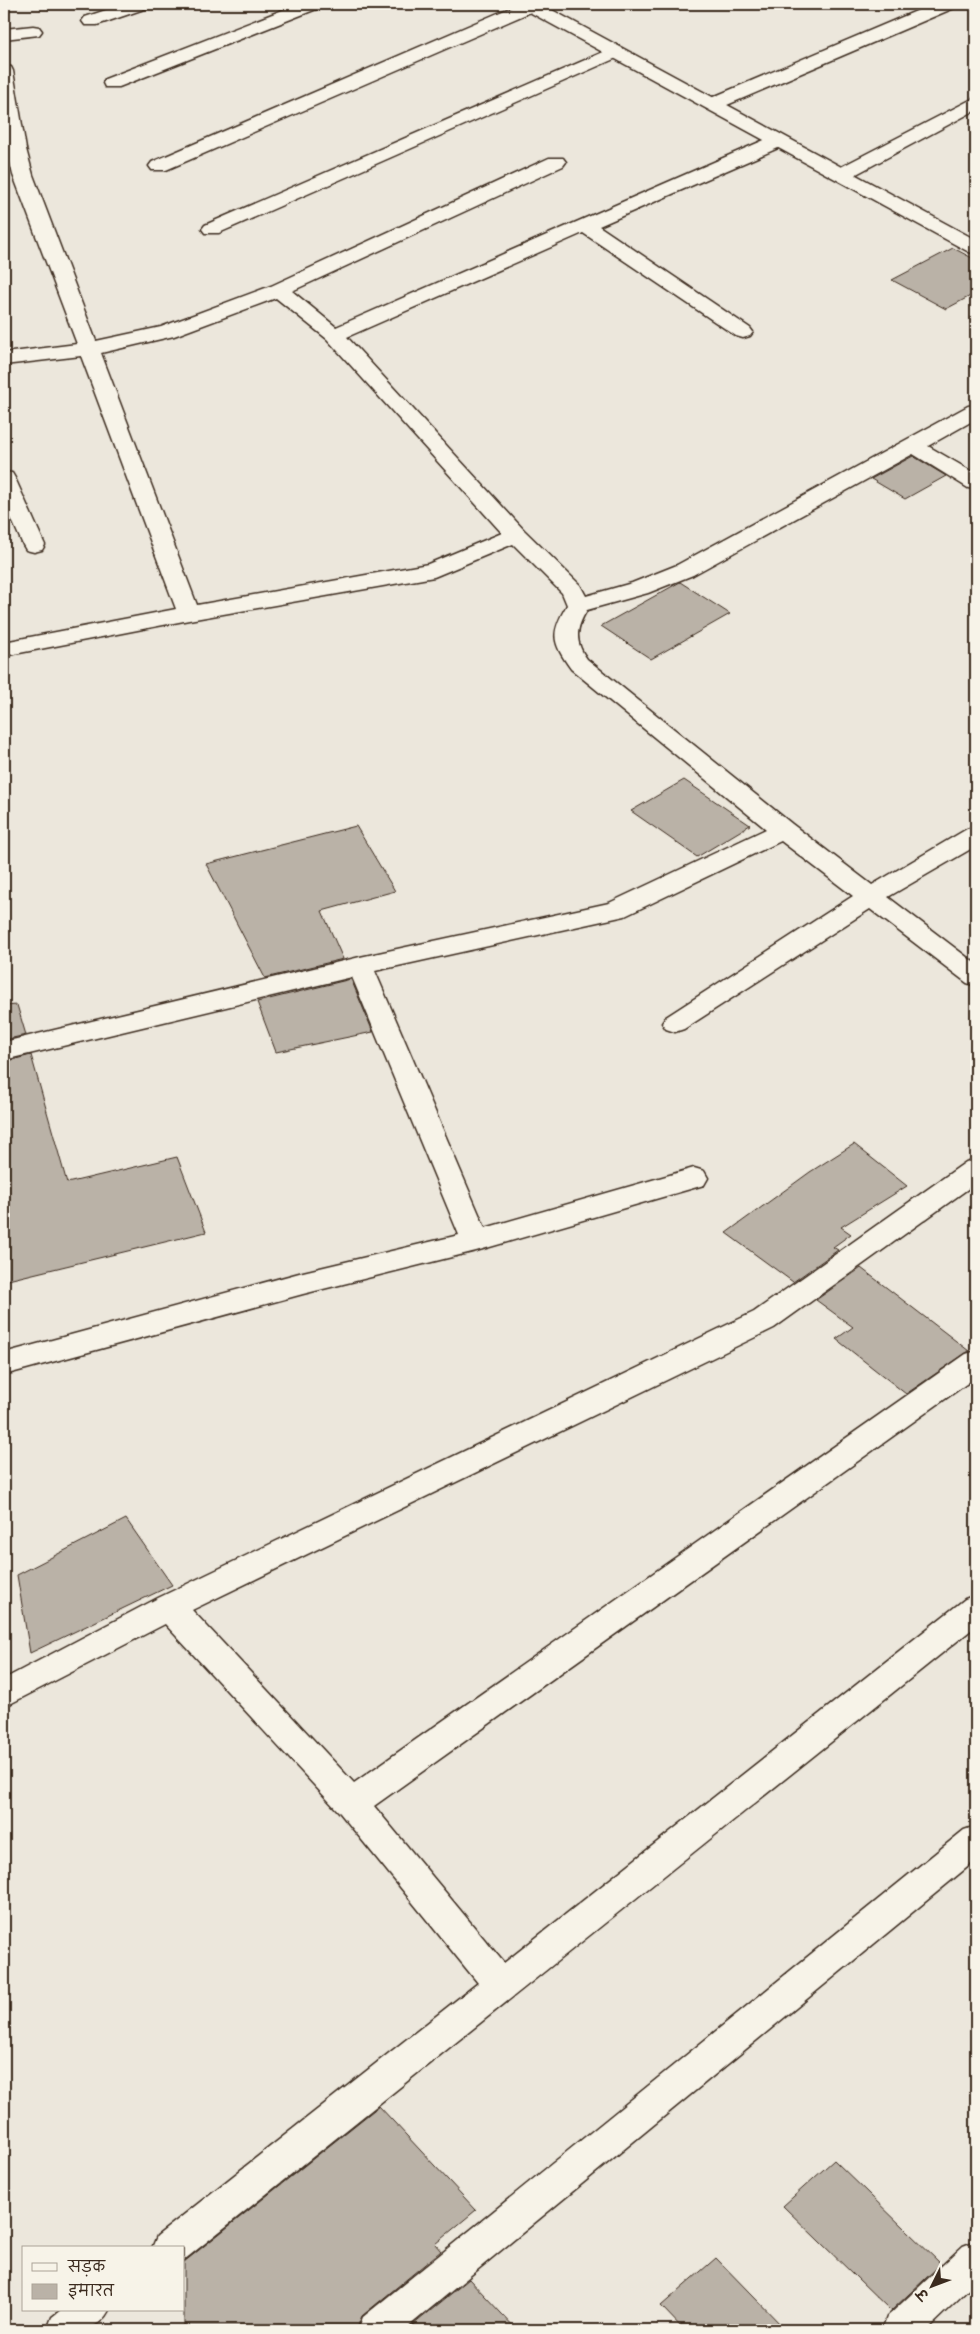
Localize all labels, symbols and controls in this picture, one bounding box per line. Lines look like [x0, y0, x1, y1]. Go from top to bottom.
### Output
legend [22, 2246, 185, 2312]
text: सड़क [67, 2257, 106, 2277]
north arrow [908, 2262, 958, 2312]
text: इमारत [68, 2281, 115, 2301]
text: उ [911, 2284, 933, 2306]

